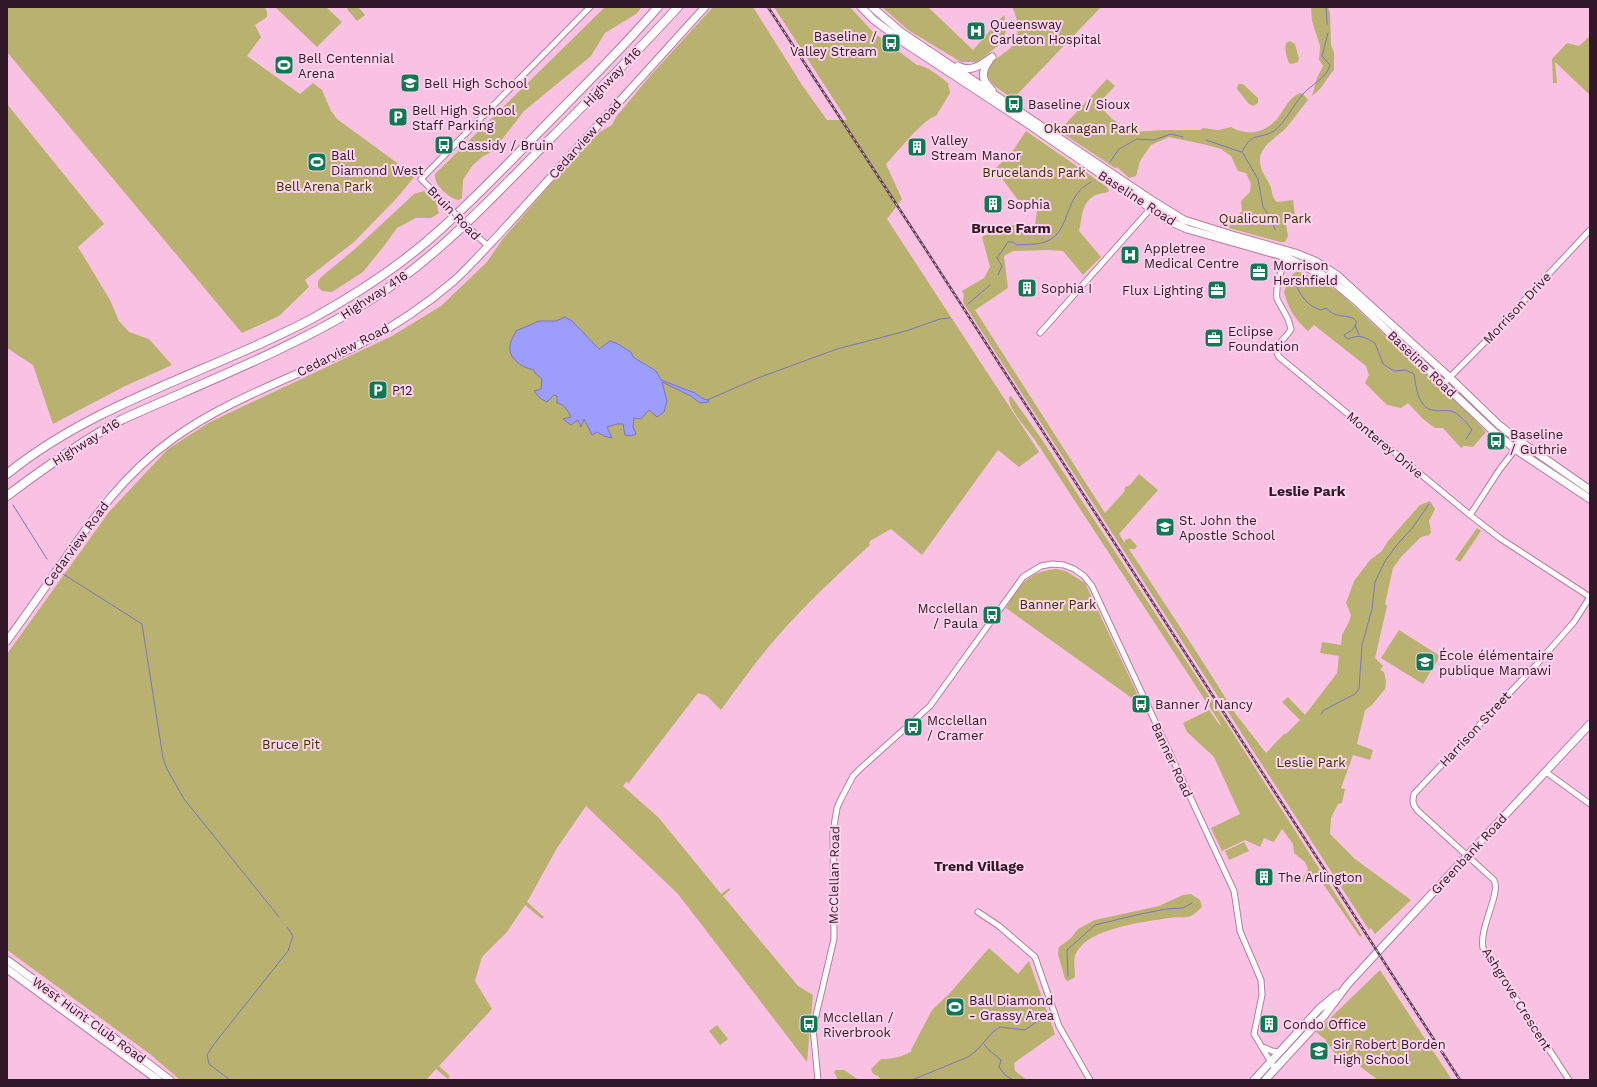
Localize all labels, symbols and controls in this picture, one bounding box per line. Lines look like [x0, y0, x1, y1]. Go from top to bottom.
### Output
place label: Queensway Carleton Hospital [990, 17, 1101, 47]
hospital icon: Queensway Carleton Hospital [965, 20, 987, 42]
place label: Baseline / Valley Stream [790, 29, 877, 59]
bus stop icon: Baseline / Valley Stream [880, 32, 902, 54]
street label: Highway 416 [580, 44, 644, 110]
place label: Bell Centennial Arena [298, 51, 394, 81]
sports icon: Bell Centennial Arena [273, 54, 295, 76]
school or university icon: Bell High School [399, 72, 421, 94]
place label: Bell High School [424, 76, 528, 91]
bus stop icon: Baseline / Sioux [1003, 93, 1025, 115]
street label: Cedarview Road [545, 96, 625, 182]
place label: Baseline / Sioux [1028, 97, 1130, 112]
place label: Bell High School Staff Parking [412, 103, 516, 133]
parking icon: Bell High School Staff Parking [387, 106, 409, 128]
park label: Okanagan Park [1044, 121, 1139, 136]
place label: Valley Stream Manor [931, 133, 1021, 163]
bus stop icon: Cassidy / Bruin [433, 134, 455, 156]
building icon: Valley Stream Manor [906, 136, 928, 158]
place label: Cassidy / Bruin [458, 138, 554, 153]
place label: Ball Diamond West [331, 148, 424, 178]
sports icon: Ball Diamond West [306, 151, 328, 173]
park label: Brucelands Park [982, 165, 1086, 180]
street label: Baseline Road [1095, 167, 1179, 229]
park label: Bell Arena Park [276, 179, 373, 194]
street label: Bruin Road [424, 183, 484, 243]
building icon: Sophia [982, 193, 1004, 215]
place label: Sophia [1007, 197, 1051, 212]
park label: Qualicum Park [1219, 211, 1312, 226]
district label: Bruce Farm [971, 220, 1051, 236]
place label: Appletree Medical Centre [1144, 241, 1239, 271]
hospital icon: Appletree Medical Centre [1119, 244, 1141, 266]
place label: Morrison Hershfield [1273, 258, 1338, 288]
office icon: Morrison Hershfield [1248, 261, 1270, 283]
street label: Highway 416 [338, 268, 410, 322]
street label: Morrison Drive [1480, 269, 1554, 347]
building icon: Sophia I [1016, 277, 1038, 299]
office icon: Flux Lighting [1206, 279, 1228, 301]
place label: Sophia I [1041, 281, 1092, 296]
place label: Flux Lighting [1122, 283, 1203, 298]
street label: Cedarview Road [294, 320, 392, 380]
place label: Eclipse Foundation [1228, 324, 1299, 354]
office icon: Eclipse Foundation [1203, 327, 1225, 349]
street label: Baseline Road [1385, 328, 1459, 400]
parking icon: P12 [367, 379, 389, 401]
place label: P12 [392, 383, 413, 398]
street label: Monterey Drive [1344, 409, 1426, 481]
street label: Highway 416 [49, 415, 123, 469]
place label: Baseline / Guthrie [1510, 427, 1567, 457]
bus stop icon: Baseline / Guthrie [1485, 430, 1507, 452]
district label: Leslie Park [1269, 483, 1346, 499]
street label: Cedarview Road [40, 499, 112, 589]
place label: St. John the Apostle School [1179, 513, 1275, 543]
school or university icon: St. John the Apostle School [1154, 516, 1176, 538]
park label: Banner Park [1020, 597, 1097, 612]
place label: Mcclellan / Paula [918, 601, 979, 631]
bus stop icon: Mcclellan / Paula [981, 604, 1003, 626]
place label: École élémentaire publique Mamawi [1439, 647, 1554, 678]
school or university icon: École élémentaire publique Mamawi [1414, 651, 1436, 673]
street label: Harrison Street [1436, 688, 1514, 770]
bus stop icon: Banner / Nancy [1130, 693, 1152, 715]
place label: Banner / Nancy [1155, 697, 1253, 712]
place label: Mcclellan / Cramer [927, 713, 987, 743]
bus stop icon: Mcclellan / Cramer [902, 716, 924, 738]
street label: Banner Road [1148, 720, 1196, 800]
park label: Bruce Pit [262, 737, 320, 752]
park label: Leslie Park [1276, 755, 1346, 770]
street label: Greenbank Road [1428, 811, 1510, 897]
street label: McClellan Road [826, 826, 842, 924]
district label: Trend Village [934, 858, 1024, 874]
building icon: The Arlington [1253, 866, 1275, 888]
place label: The Arlington [1278, 870, 1363, 885]
street label: Ashgrove Crescent [1479, 945, 1555, 1054]
street label: West Hunt Club Road [29, 974, 149, 1066]
place label: Ball Diamond - Grassy Area [969, 993, 1055, 1023]
sports icon: Ball Diamond - Grassy Area [944, 996, 966, 1018]
place label: Mcclellan / Riverbrook [823, 1010, 894, 1040]
bus stop icon: Mcclellan / Riverbrook [798, 1013, 820, 1035]
building icon: Condo Office [1258, 1013, 1280, 1035]
place label: Condo Office [1283, 1017, 1366, 1032]
place label: Sir Robert Borden High School [1333, 1037, 1446, 1067]
school or university icon: Sir Robert Borden High School [1308, 1040, 1330, 1062]

